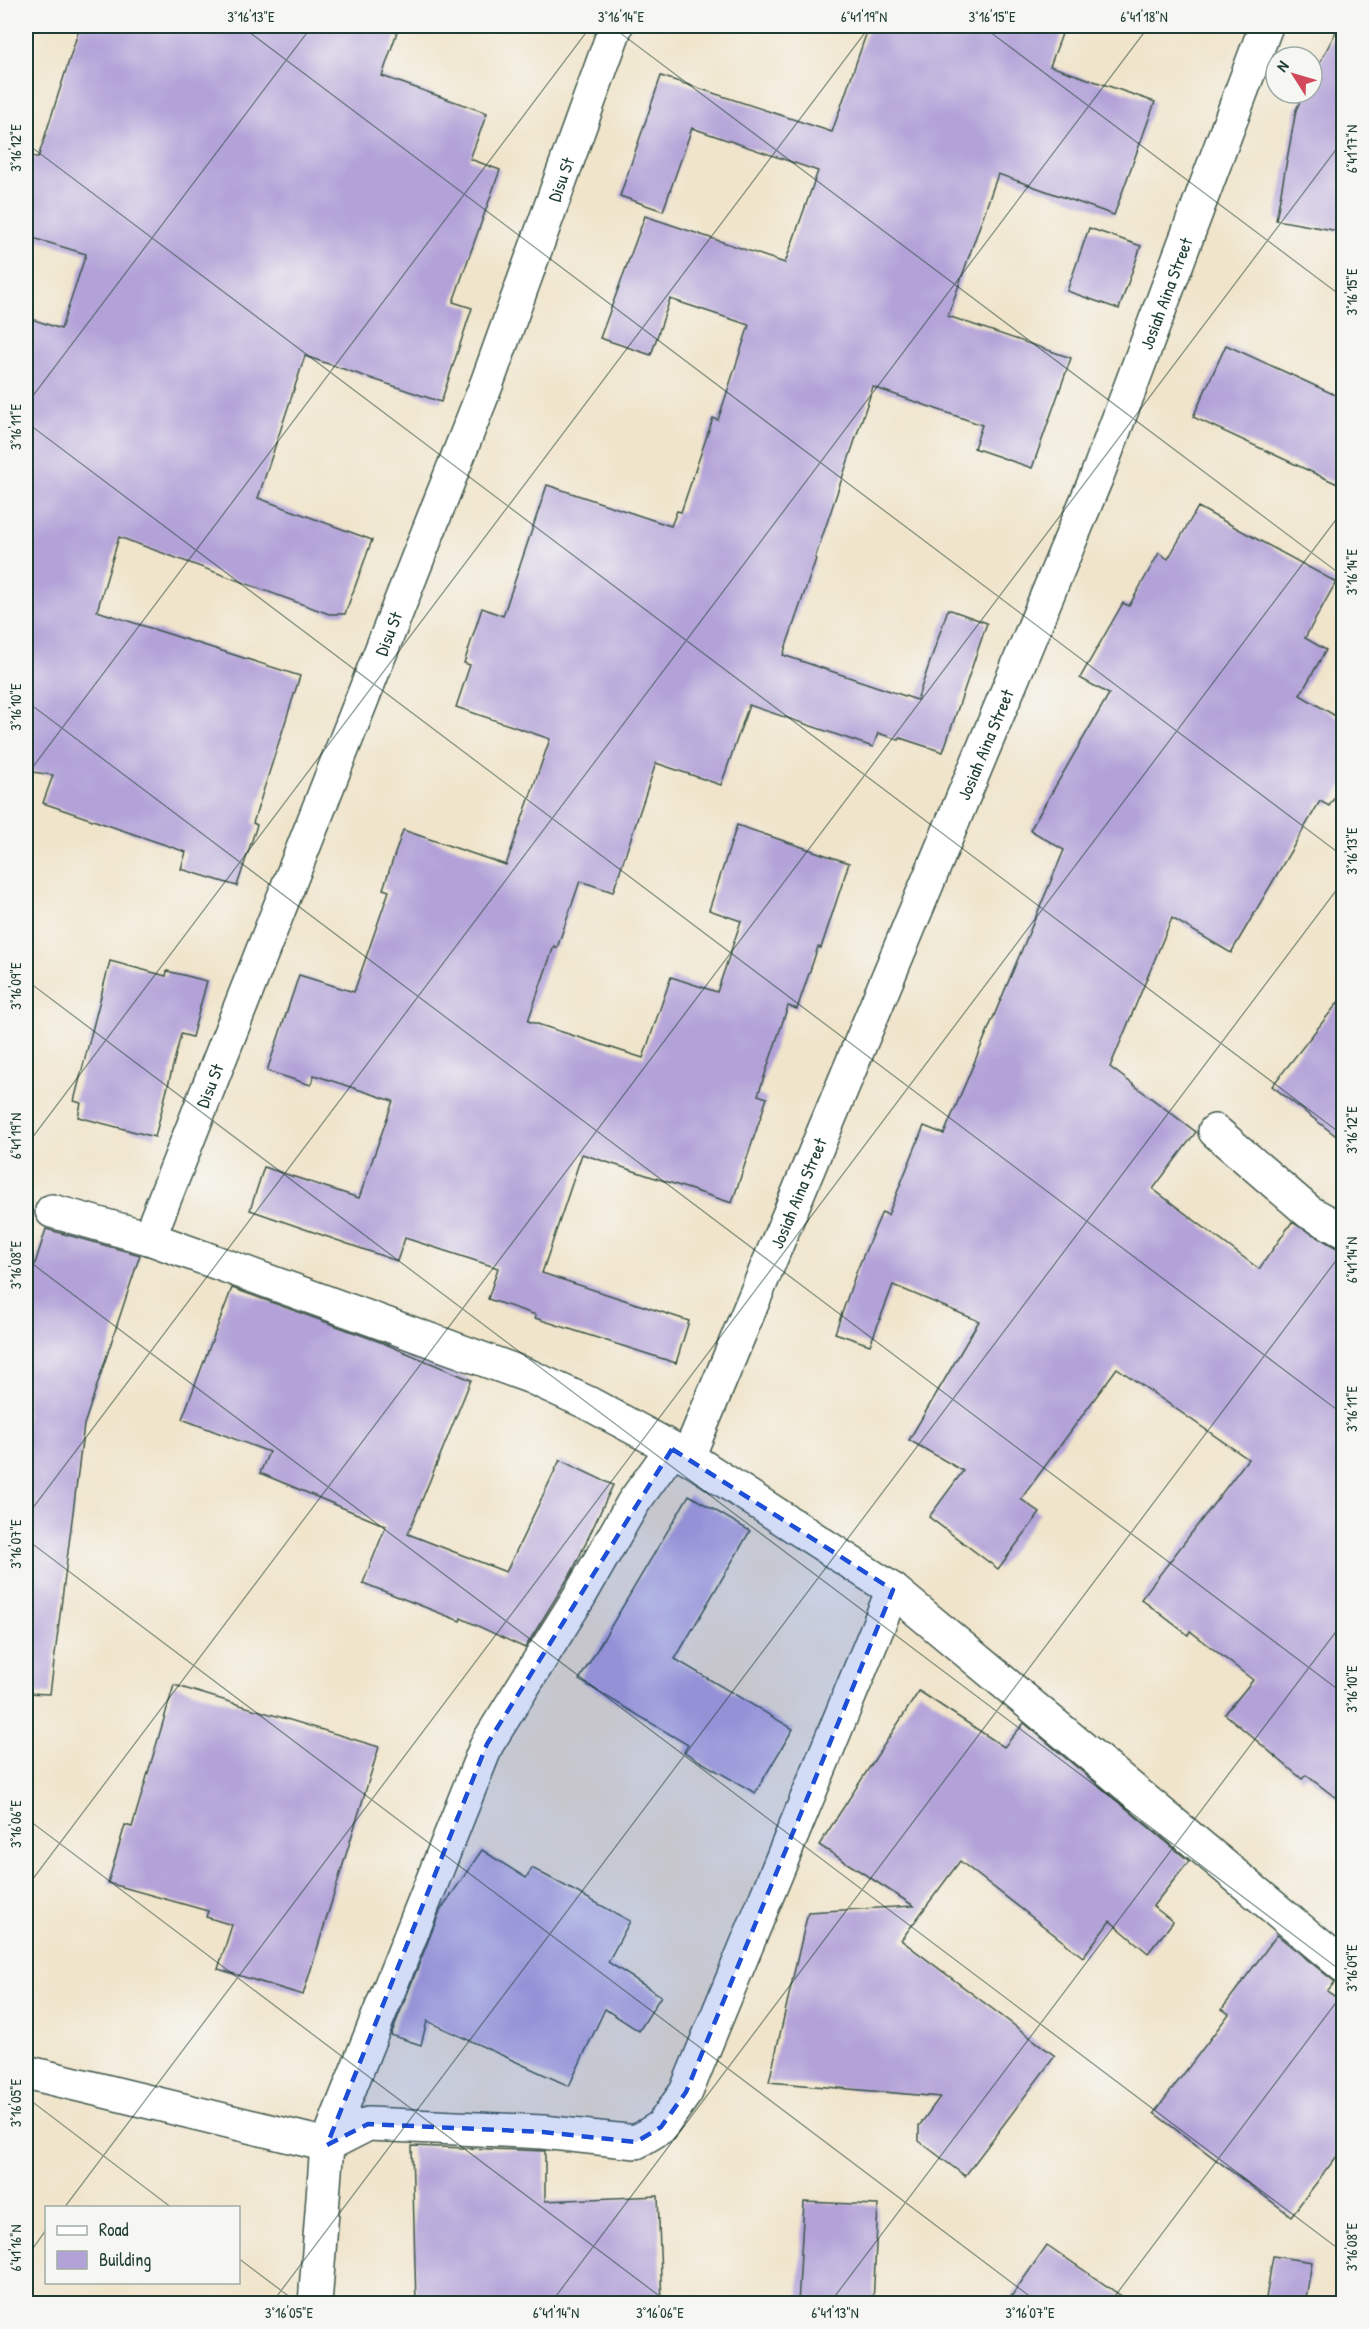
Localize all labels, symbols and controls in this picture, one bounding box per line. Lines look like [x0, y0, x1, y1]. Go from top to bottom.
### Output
text: 3°16'13"E [227, 6, 275, 27]
text: 3°16'14"E [598, 6, 645, 27]
text: 6°41'19"N [841, 6, 887, 27]
text: 3°16'15"E [968, 6, 1016, 27]
text: 6°41'18"N [1120, 6, 1168, 27]
north arrow [1264, 45, 1324, 105]
text: N [1271, 56, 1294, 76]
text: 3°16'12"E [5, 124, 26, 172]
text: 6°41'17"N [1341, 125, 1362, 173]
street label: Disu St [541, 153, 580, 205]
street label: Josiah Aina Street [1133, 233, 1198, 353]
text: 3°16'15"E [1341, 268, 1362, 316]
text: 3°16'11"E [5, 404, 26, 450]
text: 3°16'14"E [1341, 548, 1362, 595]
street label: Disu St [368, 607, 408, 659]
text: 3°16'10"E [5, 683, 26, 731]
street label: Josiah Aina Street [951, 685, 1020, 804]
text: 3°16'13"E [1341, 827, 1362, 875]
text: 3°16'09"E [5, 962, 26, 1010]
street label: Disu St [189, 1059, 230, 1111]
text: 3°16'12"E [1341, 1106, 1362, 1154]
text: 6°41'19"N [5, 1113, 26, 1159]
street label: Josiah Aina Street [764, 1133, 833, 1252]
text: 6°41'14"N [1341, 1237, 1362, 1283]
text: 3°16'08"E [5, 1240, 26, 1289]
text: 3°16'11"E [1341, 1386, 1362, 1432]
text: 3°16'07"E [5, 1519, 26, 1569]
text: 3°16'10"E [1341, 1665, 1362, 1713]
text: 3°16'06"E [5, 1800, 26, 1848]
text: 3°16'09"E [1341, 1944, 1362, 1992]
text: 3°16'05"E [5, 2078, 26, 2127]
legend [45, 2206, 240, 2284]
text: Road [99, 2217, 129, 2242]
text: 3°16'08"E [1341, 2222, 1362, 2271]
text: 6°41'16"N [5, 2225, 26, 2271]
text: Building [99, 2247, 151, 2272]
text: 3°16'05"E [265, 2302, 314, 2323]
text: 6°41'14"N [533, 2302, 579, 2323]
text: 3°16'06"E [636, 2302, 684, 2323]
text: 6°41'13"N [811, 2302, 859, 2323]
text: 3°16'07"E [1005, 2302, 1055, 2323]

